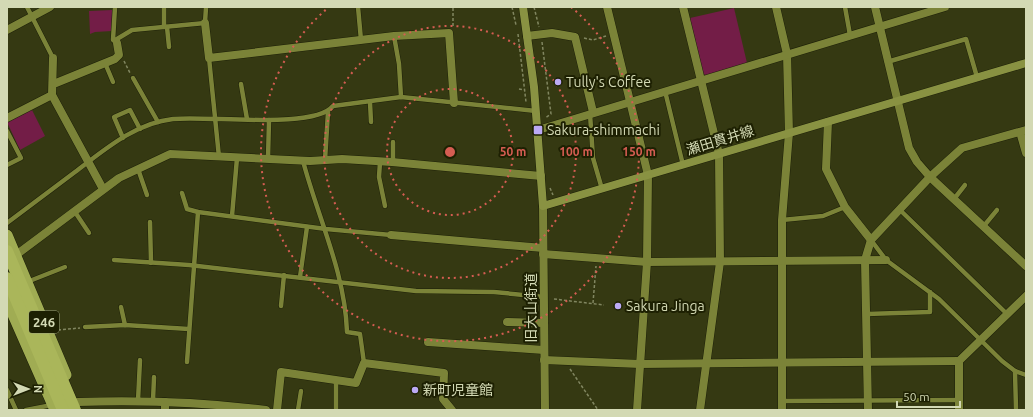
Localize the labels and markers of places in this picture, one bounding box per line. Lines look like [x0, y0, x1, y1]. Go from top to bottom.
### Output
place label: Tully's Coffee [566, 74, 651, 90]
marker: Tully's Coffee [553, 77, 563, 87]
place label: Sakura-shimmachi [547, 122, 660, 138]
marker: Sakura-shimmachi [532, 124, 544, 136]
centre of rings [443, 145, 457, 159]
place label: Sakura Jinga [626, 298, 705, 314]
marker: Sakura Jinga [613, 301, 623, 311]
place label: 新町児童館 [423, 382, 493, 398]
marker: 新町児童館 [410, 385, 420, 395]

